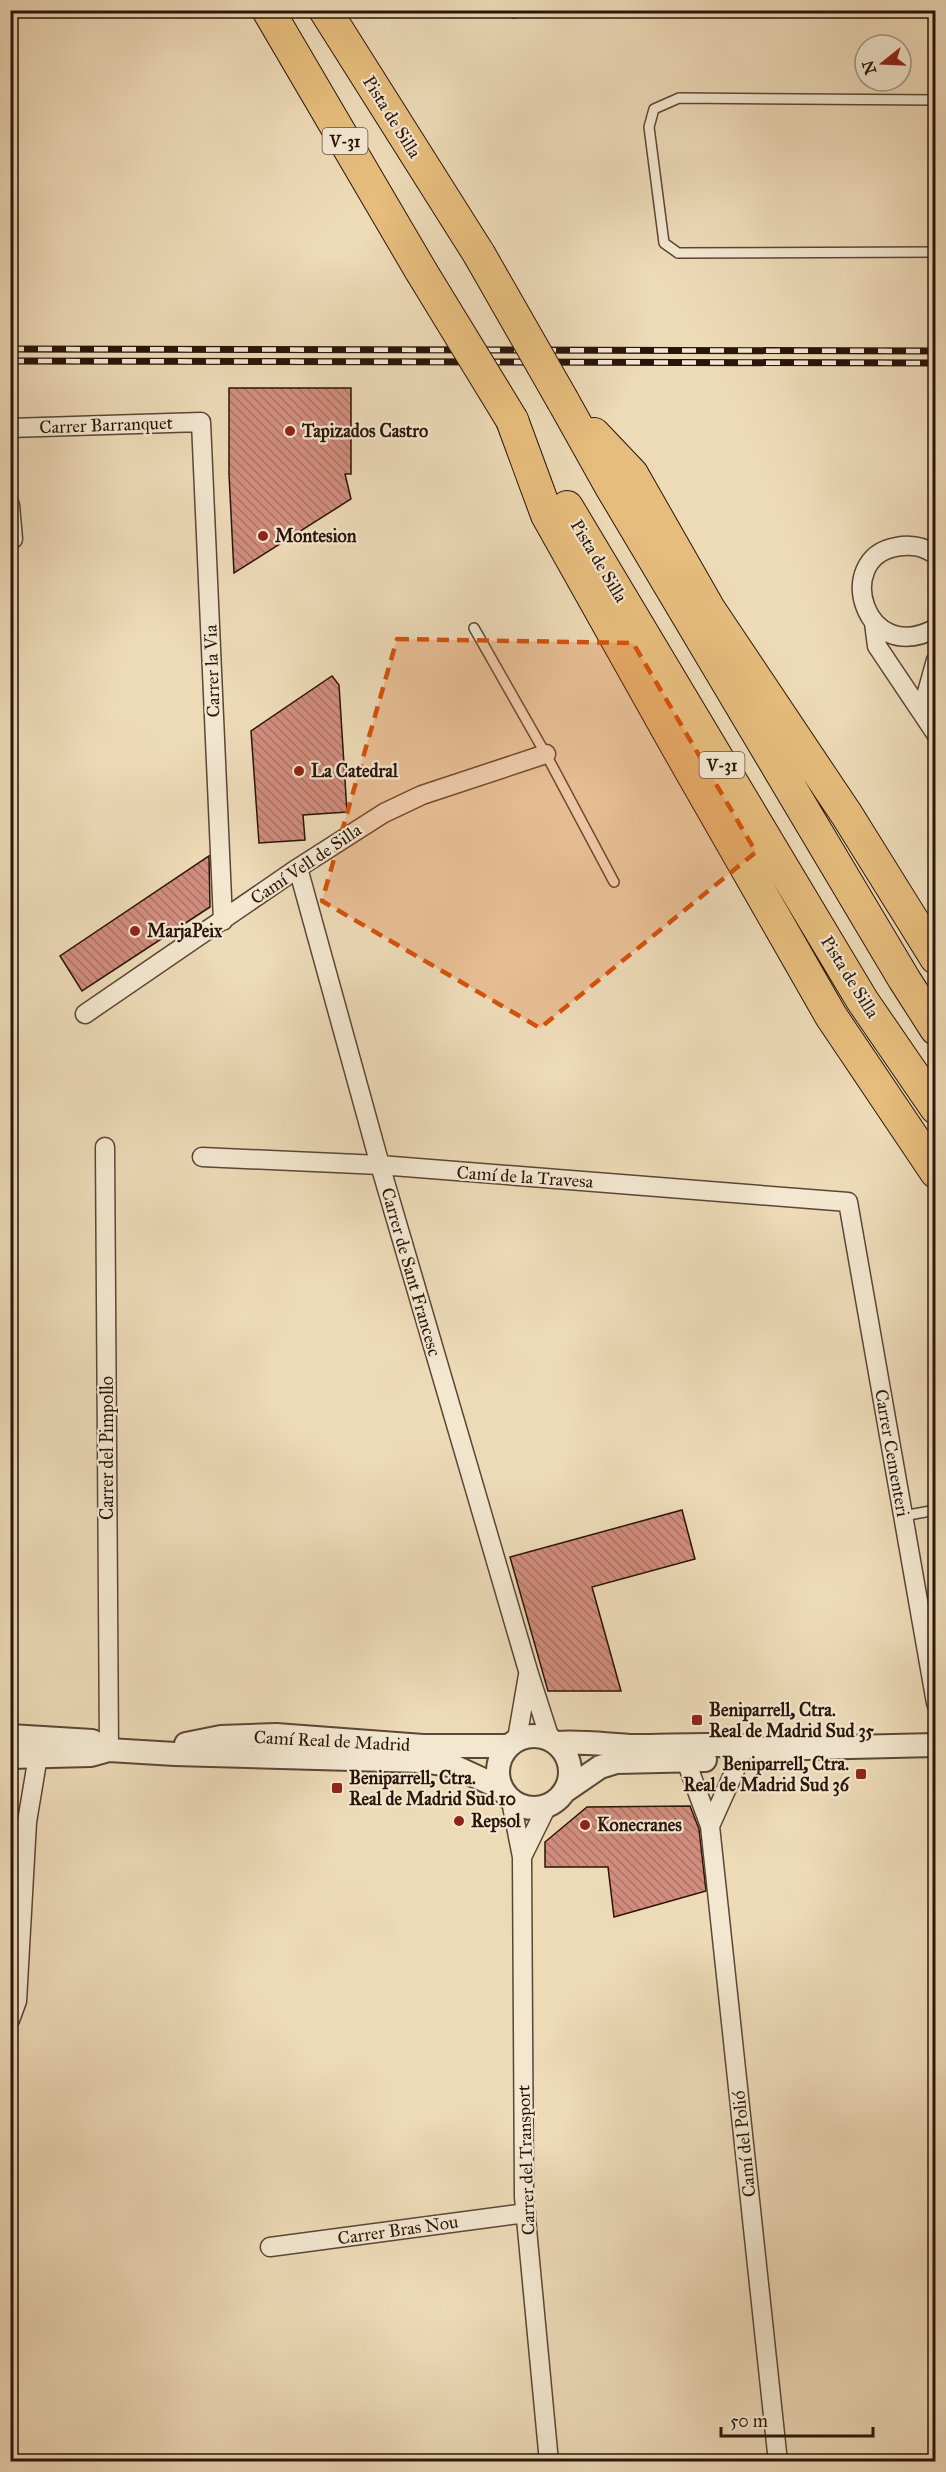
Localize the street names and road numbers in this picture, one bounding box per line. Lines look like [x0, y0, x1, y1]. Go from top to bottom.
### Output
street label: Pista de Silla [358, 72, 426, 162]
road number: V-31 [322, 128, 368, 154]
street label: Carrer Barranquet [39, 412, 174, 439]
street label: Pista de Silla [566, 516, 633, 607]
street label: Carrer la Via [199, 624, 225, 718]
road number: V-31 [700, 752, 744, 778]
street label: Camí Vell de Silla [246, 819, 366, 909]
street label: Pista de Silla [816, 932, 884, 1022]
street label: Camí de la Travesa [456, 1161, 594, 1193]
street label: Carrer de Sant Francesc [376, 1185, 446, 1359]
street label: Carrer del Pimpollo [96, 1376, 118, 1520]
street label: Carrer Cementeri [870, 1388, 914, 1518]
street label: Camí Real de Madrid [253, 1726, 411, 1756]
street label: Carrer del Transport [512, 2084, 540, 2236]
street label: Camí del Polió [727, 2090, 761, 2198]
street label: Carrer Bras Nou [336, 2211, 460, 2249]

